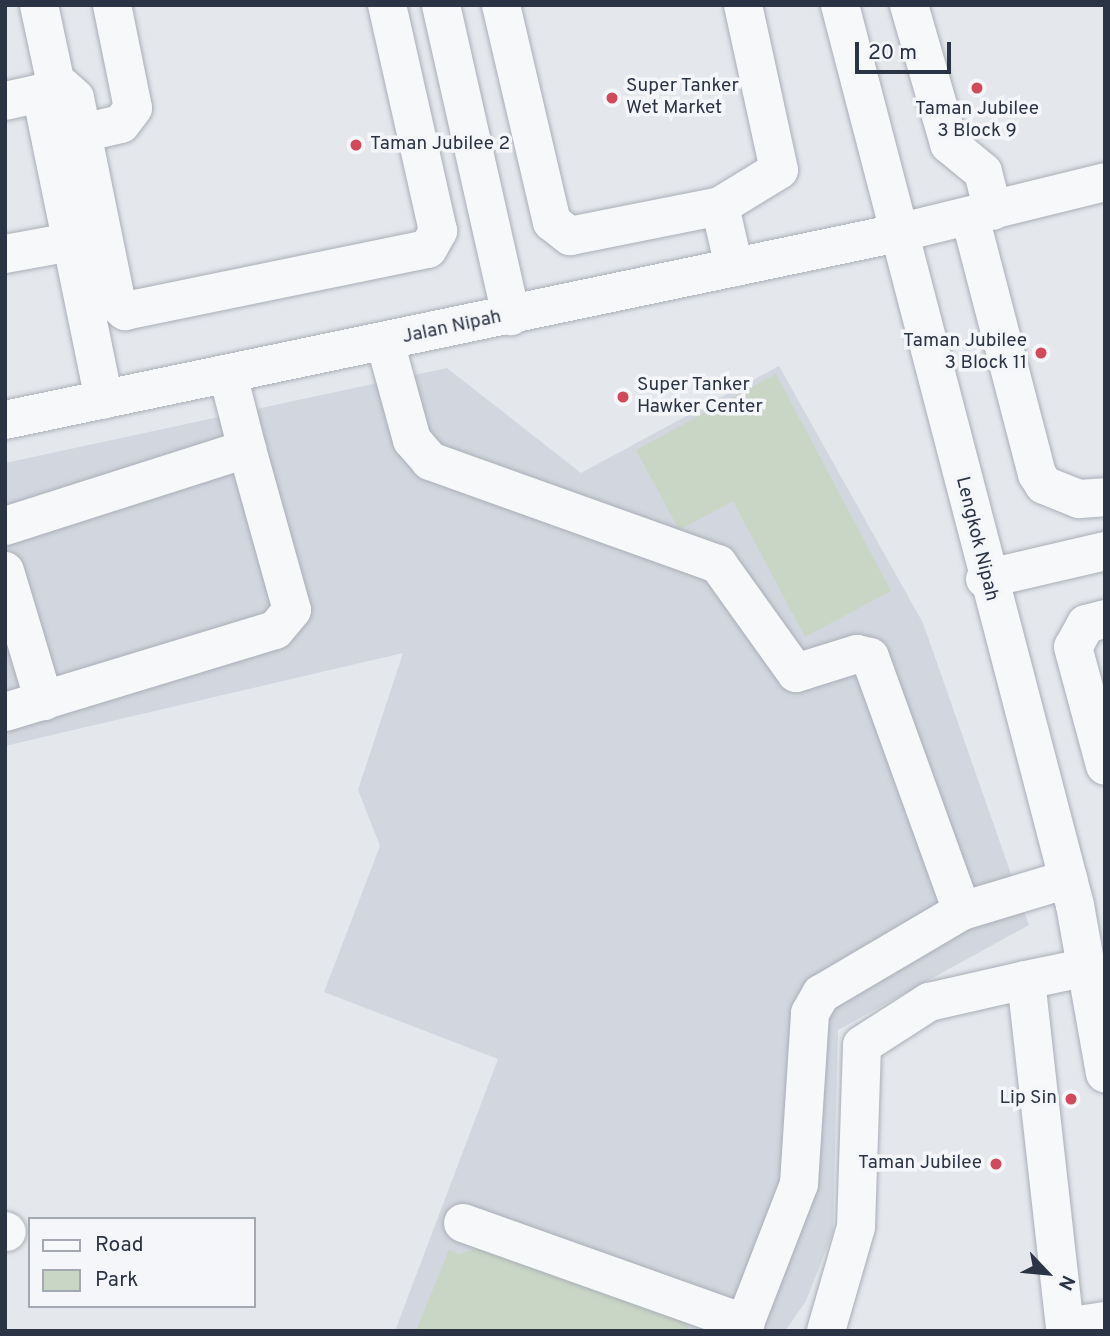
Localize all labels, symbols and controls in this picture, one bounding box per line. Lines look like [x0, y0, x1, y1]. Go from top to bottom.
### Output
scale bar [858, 28, 954, 72]
text: 20 m [868, 40, 917, 67]
place label: Super Tanker Wet Market [626, 76, 740, 120]
marker: Taman Jubilee 3 Block 9 [969, 80, 985, 96]
marker: Super Tanker Wet Market [604, 90, 620, 106]
place label: Taman Jubilee 3 Block 9 [915, 99, 1039, 143]
place label: Taman Jubilee 2 [370, 134, 510, 156]
marker: Taman Jubilee 2 [348, 137, 364, 153]
street label: Jalan Nipah [400, 306, 504, 350]
place label: Taman Jubilee 3 Block 11 [903, 331, 1027, 375]
marker: Taman Jubilee 3 Block 11 [1033, 345, 1049, 361]
place label: Super Tanker Hawker Center [637, 375, 763, 419]
marker: Super Tanker Hawker Center [615, 389, 631, 405]
street label: Lengkok Nipah [950, 474, 1002, 604]
place label: Lip Sin [999, 1088, 1057, 1110]
marker: Lip Sin [1063, 1091, 1079, 1107]
place label: Taman Jubilee [858, 1153, 982, 1175]
marker: Taman Jubilee [988, 1156, 1004, 1172]
legend [28, 1217, 256, 1308]
text: Road [95, 1232, 144, 1259]
north arrow [1012, 1238, 1082, 1308]
text: Park [95, 1267, 138, 1294]
text: N [1052, 1271, 1080, 1294]

